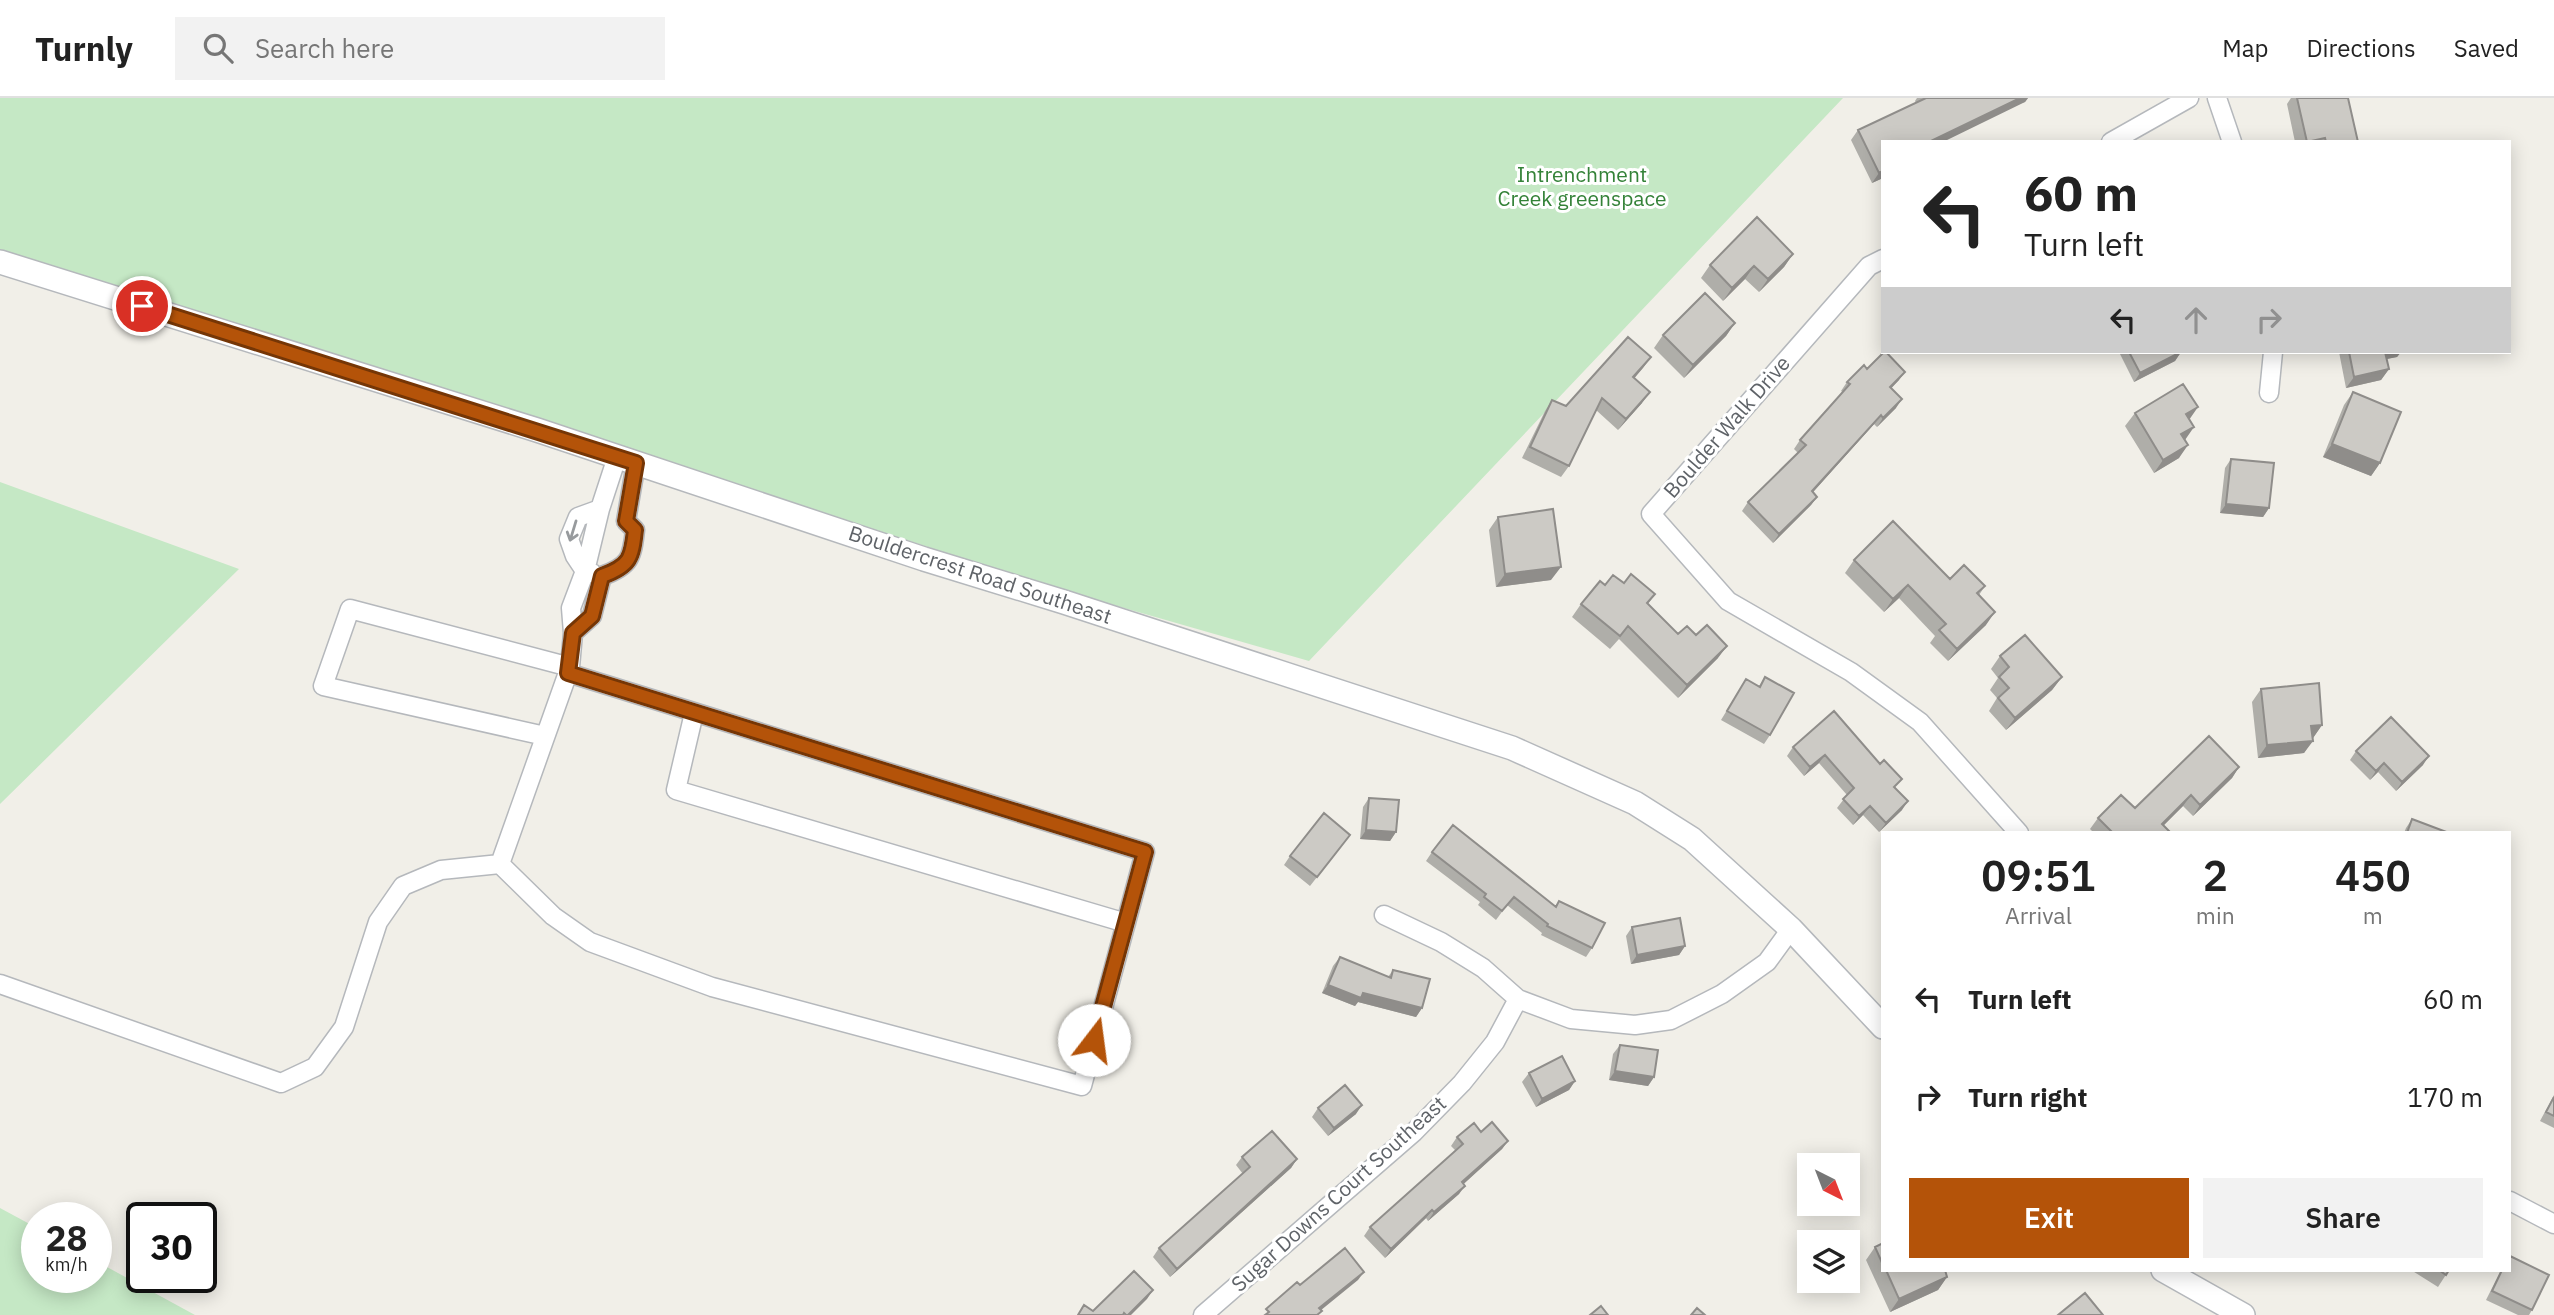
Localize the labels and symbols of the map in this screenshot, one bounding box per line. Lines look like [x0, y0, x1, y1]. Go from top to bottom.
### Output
park label: Intrenchment Creek greenspace [1498, 160, 1667, 212]
pin [112, 276, 172, 336]
street label: Boulder Walk Drive [1657, 349, 1796, 503]
street label: Bouldercrest Road Southeast [845, 518, 1115, 630]
one-way arrow [566, 519, 579, 541]
position arrow [1057, 1003, 1131, 1077]
street label: Sugar Downs Court Southeast [1225, 1089, 1452, 1297]
north arrow [1797, 1153, 1860, 1216]
speed limit sign: 30 [126, 1202, 217, 1293]

